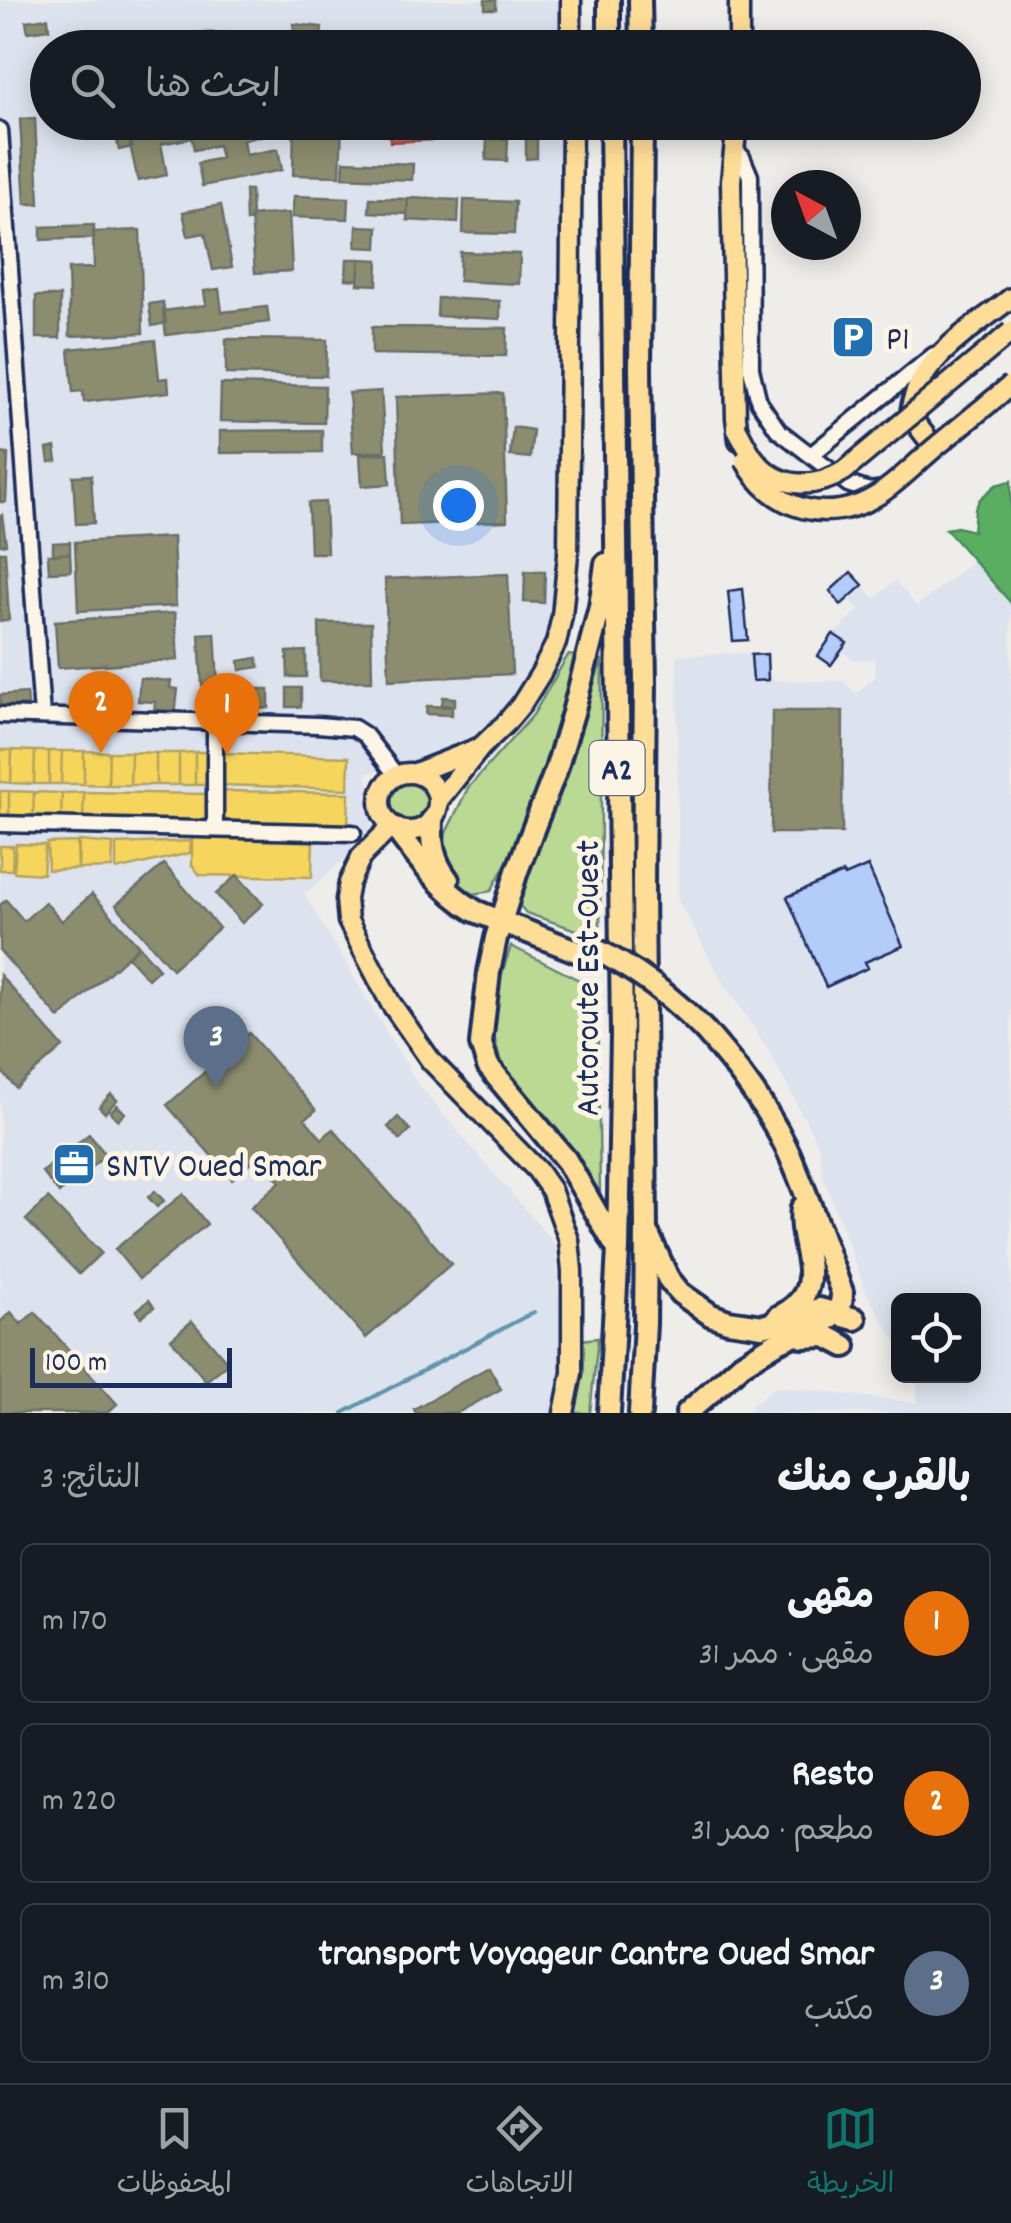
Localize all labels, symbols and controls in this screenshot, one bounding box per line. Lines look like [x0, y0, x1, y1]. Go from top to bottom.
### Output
search box [30, 30, 981, 140]
icon: search [65, 58, 120, 113]
text: ابحث هنا [145, 61, 281, 116]
north arrow [771, 170, 861, 260]
parking icon: P1 [830, 314, 876, 360]
place label: P1 [886, 317, 910, 367]
your location [433, 480, 484, 531]
pin: 2 [68, 670, 134, 753]
pin: 1 [194, 672, 260, 755]
road number: A2 [590, 741, 644, 795]
street label: Autoroute Est-Ouest [566, 840, 616, 1116]
pin: 3 [184, 1006, 248, 1088]
office icon: SNTV Oued Smar [51, 1141, 97, 1187]
place label: SNTV Oued Smar [106, 1144, 321, 1194]
map controls [891, 1293, 981, 1383]
button: locate [891, 1293, 981, 1383]
scale bar [30, 1343, 232, 1388]
text: 100 m [45, 1345, 107, 1385]
text: بالقرب منك [777, 1452, 971, 1512]
text: النتائج: 3 [40, 1458, 141, 1504]
text: مقهى [787, 1572, 874, 1627]
text: 170 m [42, 1600, 108, 1646]
text: 1 [933, 1600, 940, 1646]
text: مقهى · ممر 31 [698, 1634, 874, 1680]
text: Resto [792, 1749, 874, 1804]
text: 220 m [42, 1780, 117, 1826]
text: 2 [930, 1780, 944, 1826]
text: مطعم · ممر 31 [691, 1810, 874, 1856]
text: transport Voyageur Cantre Oued Smar [318, 1929, 874, 1984]
text: 310 m [42, 1960, 110, 2006]
text: 3 [929, 1960, 944, 2006]
text: مكتب [804, 1990, 874, 2036]
tab: المحفوظات [117, 2101, 232, 2207]
tab: الاتجاهات [465, 2101, 574, 2207]
tab: الخريطة [807, 2101, 894, 2207]

